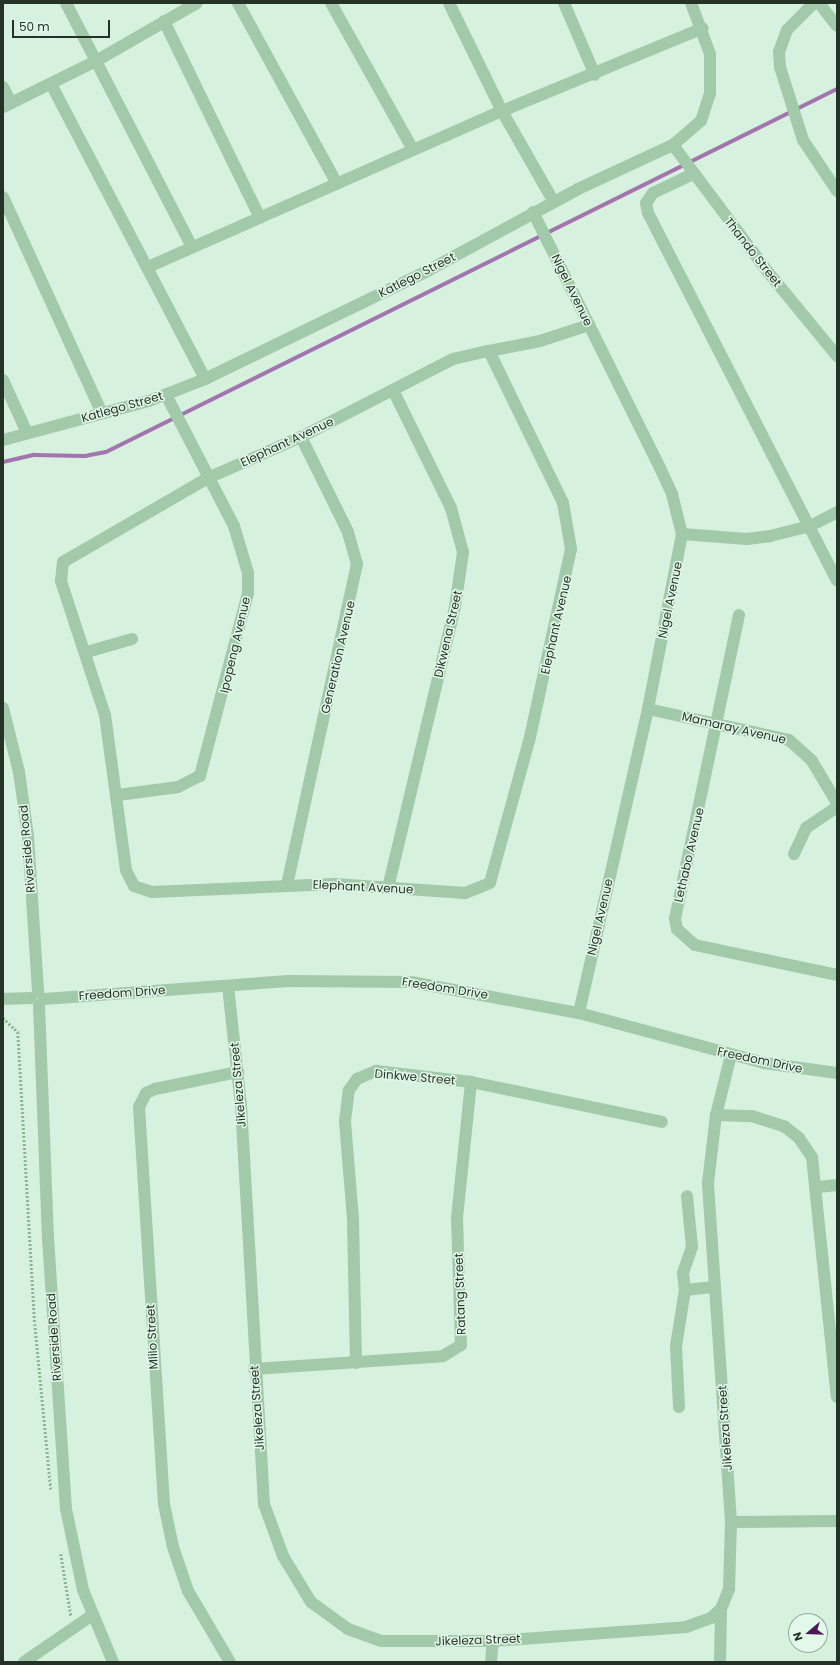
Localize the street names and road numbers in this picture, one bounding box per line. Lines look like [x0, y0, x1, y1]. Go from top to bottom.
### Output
street label: Thando Street [721, 214, 785, 290]
street label: Katlego Street [376, 249, 458, 301]
street label: Nigel Avenue [548, 252, 596, 328]
street label: Katlego Street [80, 388, 164, 426]
street label: Elephant Avenue [238, 414, 336, 470]
street label: Nigel Avenue [655, 560, 685, 640]
street label: Elephant Avenue [538, 574, 574, 676]
street label: Dikwena Street [431, 589, 465, 679]
street label: Ipopeng Avenue [217, 595, 253, 695]
street label: Generation Avenue [318, 599, 358, 715]
street label: Mamaray Avenue [680, 709, 788, 747]
street label: Riverside Road [16, 805, 38, 893]
street label: Lethabo Avenue [671, 806, 707, 904]
street label: Elephant Avenue [312, 877, 414, 897]
street label: Nigel Avenue [584, 877, 616, 957]
street label: Freedom Drive [401, 974, 489, 1002]
street label: Freedom Drive [78, 983, 166, 1003]
street label: Jikeleza Street [227, 1042, 249, 1128]
street label: Freedom Drive [716, 1044, 804, 1076]
street label: Dinkwe Street [374, 1066, 456, 1088]
street label: Ratang Street [451, 1253, 469, 1335]
street label: Riverside Road [44, 1293, 64, 1381]
street label: Mlilo Street [143, 1304, 161, 1370]
street label: Jikeleza Street [247, 1365, 267, 1451]
street label: Jikeleza Street [715, 1385, 735, 1471]
street label: Jikeleza Street [435, 1631, 521, 1649]

